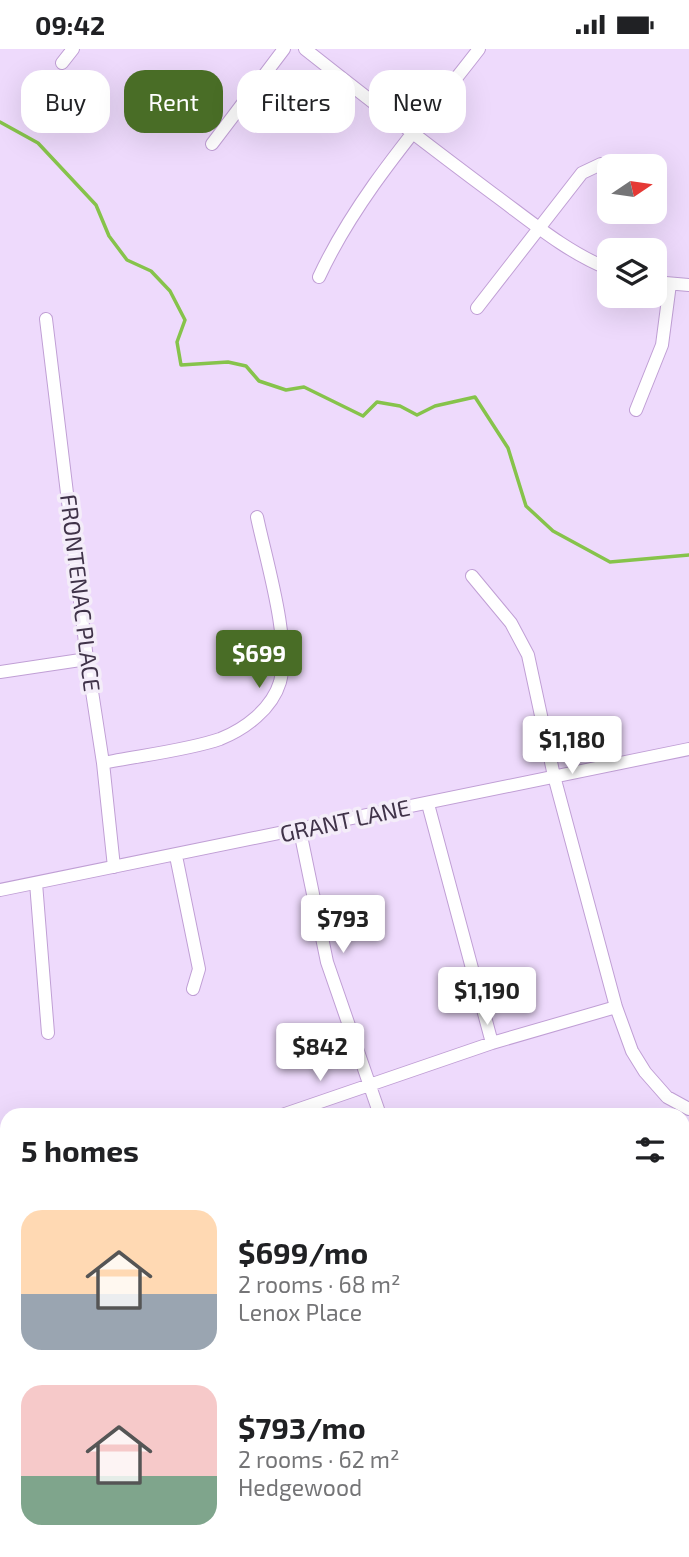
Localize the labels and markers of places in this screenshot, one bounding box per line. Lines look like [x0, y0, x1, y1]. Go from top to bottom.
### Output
pin: $699 [218, 631, 300, 690]
pin: $1,180 [515, 717, 629, 776]
pin: $793 [302, 895, 384, 955]
pin: $1,190 [430, 967, 544, 1027]
pin: $842 [279, 1023, 361, 1083]

